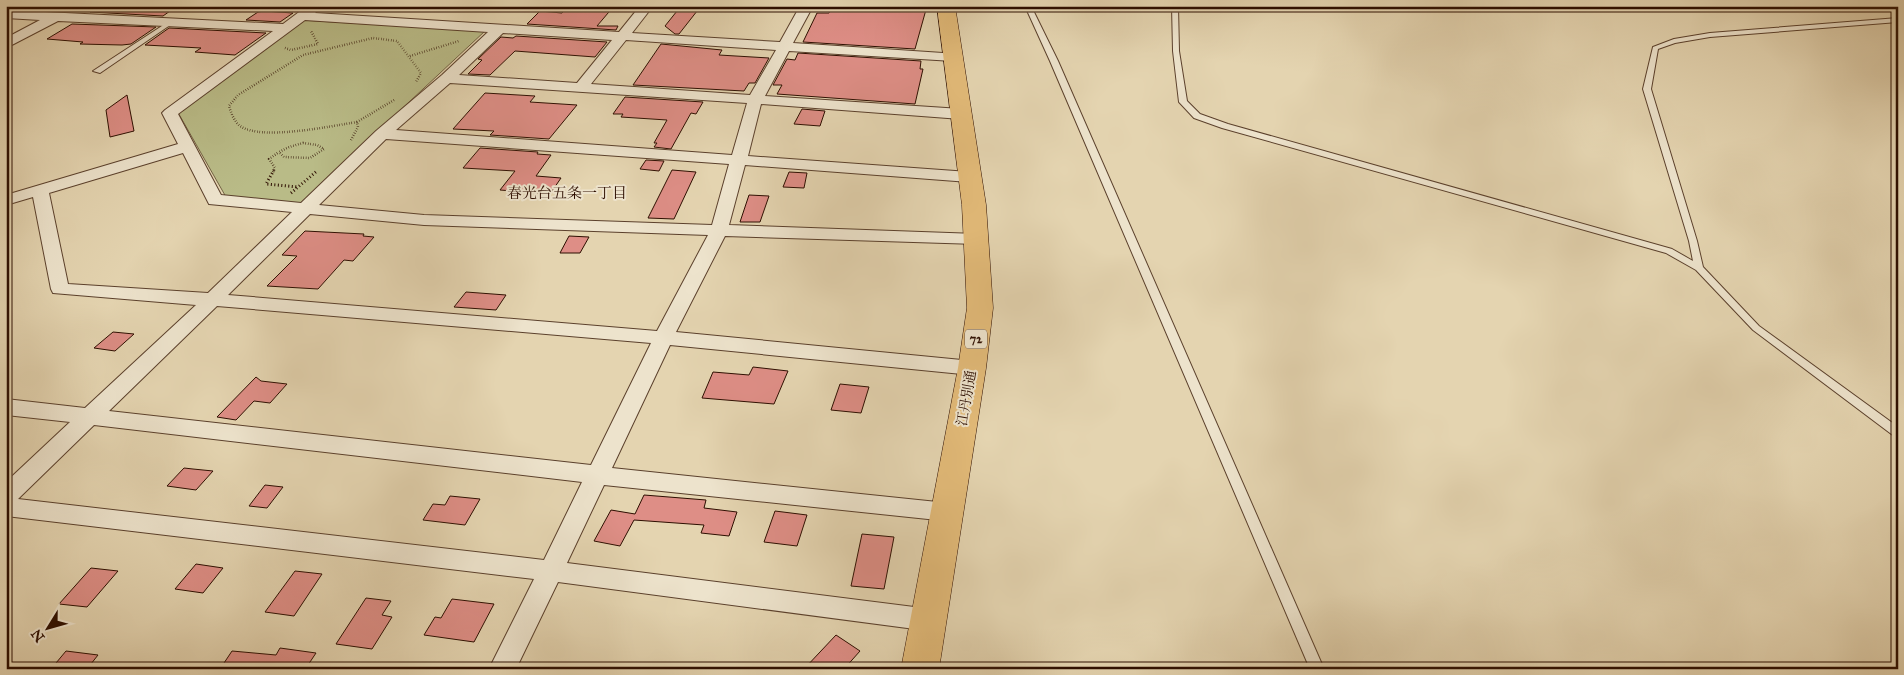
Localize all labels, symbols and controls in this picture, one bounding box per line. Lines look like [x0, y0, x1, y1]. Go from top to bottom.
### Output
district label: 春光台五条一丁目 [507, 184, 627, 202]
road number: 72 [965, 329, 987, 348]
street label: 江丹別通 [953, 369, 980, 427]
north arrow [22, 602, 72, 652]
text: N [28, 626, 48, 645]

